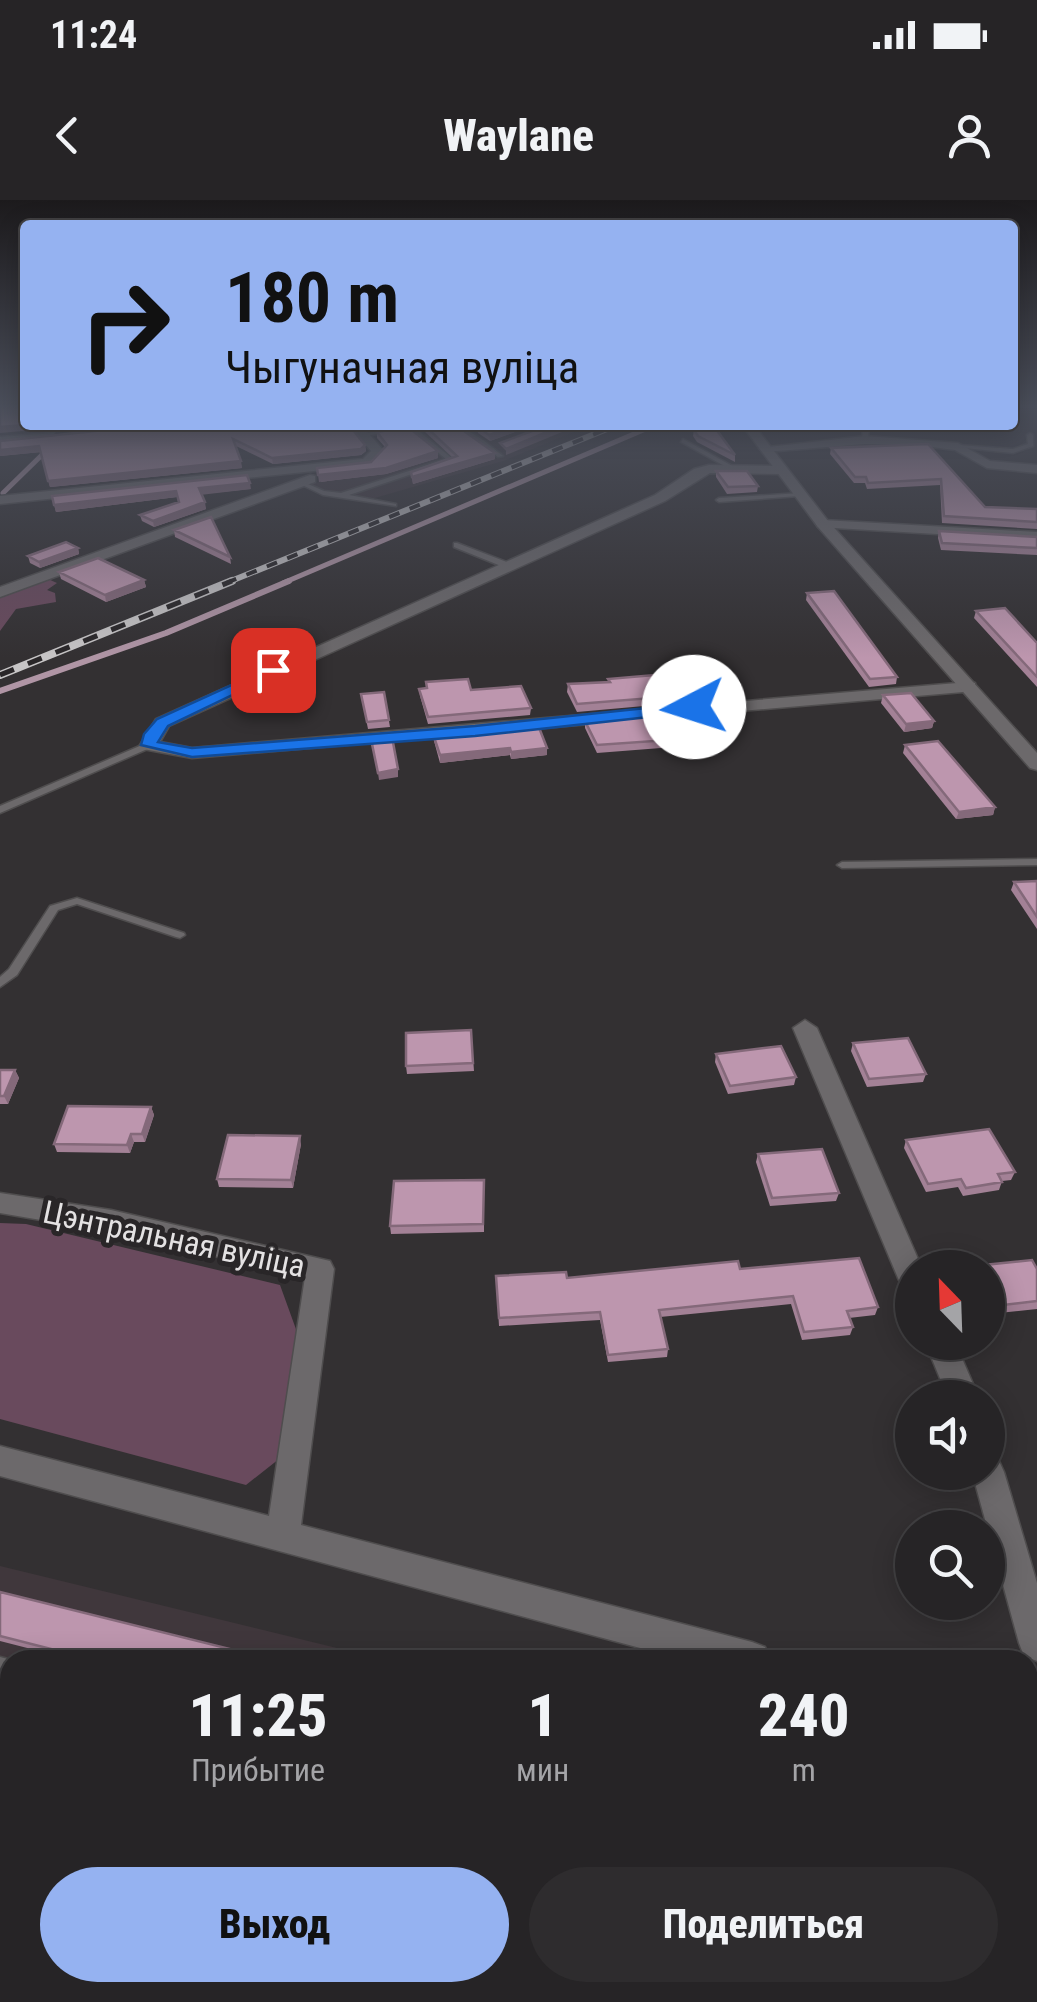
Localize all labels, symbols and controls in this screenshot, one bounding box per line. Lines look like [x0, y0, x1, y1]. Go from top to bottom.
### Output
text: 11:24 [50, 13, 137, 57]
icon: back [40, 108, 95, 163]
icon: person [942, 108, 997, 163]
text: Waylane [443, 109, 594, 162]
text: 180 m [225, 257, 399, 339]
icon: right [60, 260, 190, 390]
text: Чыгуначная вуліца [225, 341, 579, 394]
pin [231, 628, 316, 713]
icon: arrive [246, 643, 301, 698]
position arrow [642, 655, 746, 759]
street label: Цэнтральная вуліца [39, 1193, 309, 1285]
north arrow [895, 1250, 1005, 1360]
map controls [895, 1250, 1005, 1620]
button: sound [895, 1380, 1005, 1490]
button: search [895, 1510, 1005, 1620]
text: 11:25 [189, 1680, 328, 1751]
text: 1 [527, 1680, 558, 1751]
text: 240 [758, 1680, 849, 1751]
text: Прибытие [191, 1751, 325, 1789]
text: мин [516, 1751, 569, 1789]
text: m [792, 1751, 816, 1789]
button: Выход [40, 1867, 509, 1982]
button: Поделиться [529, 1867, 998, 1982]

